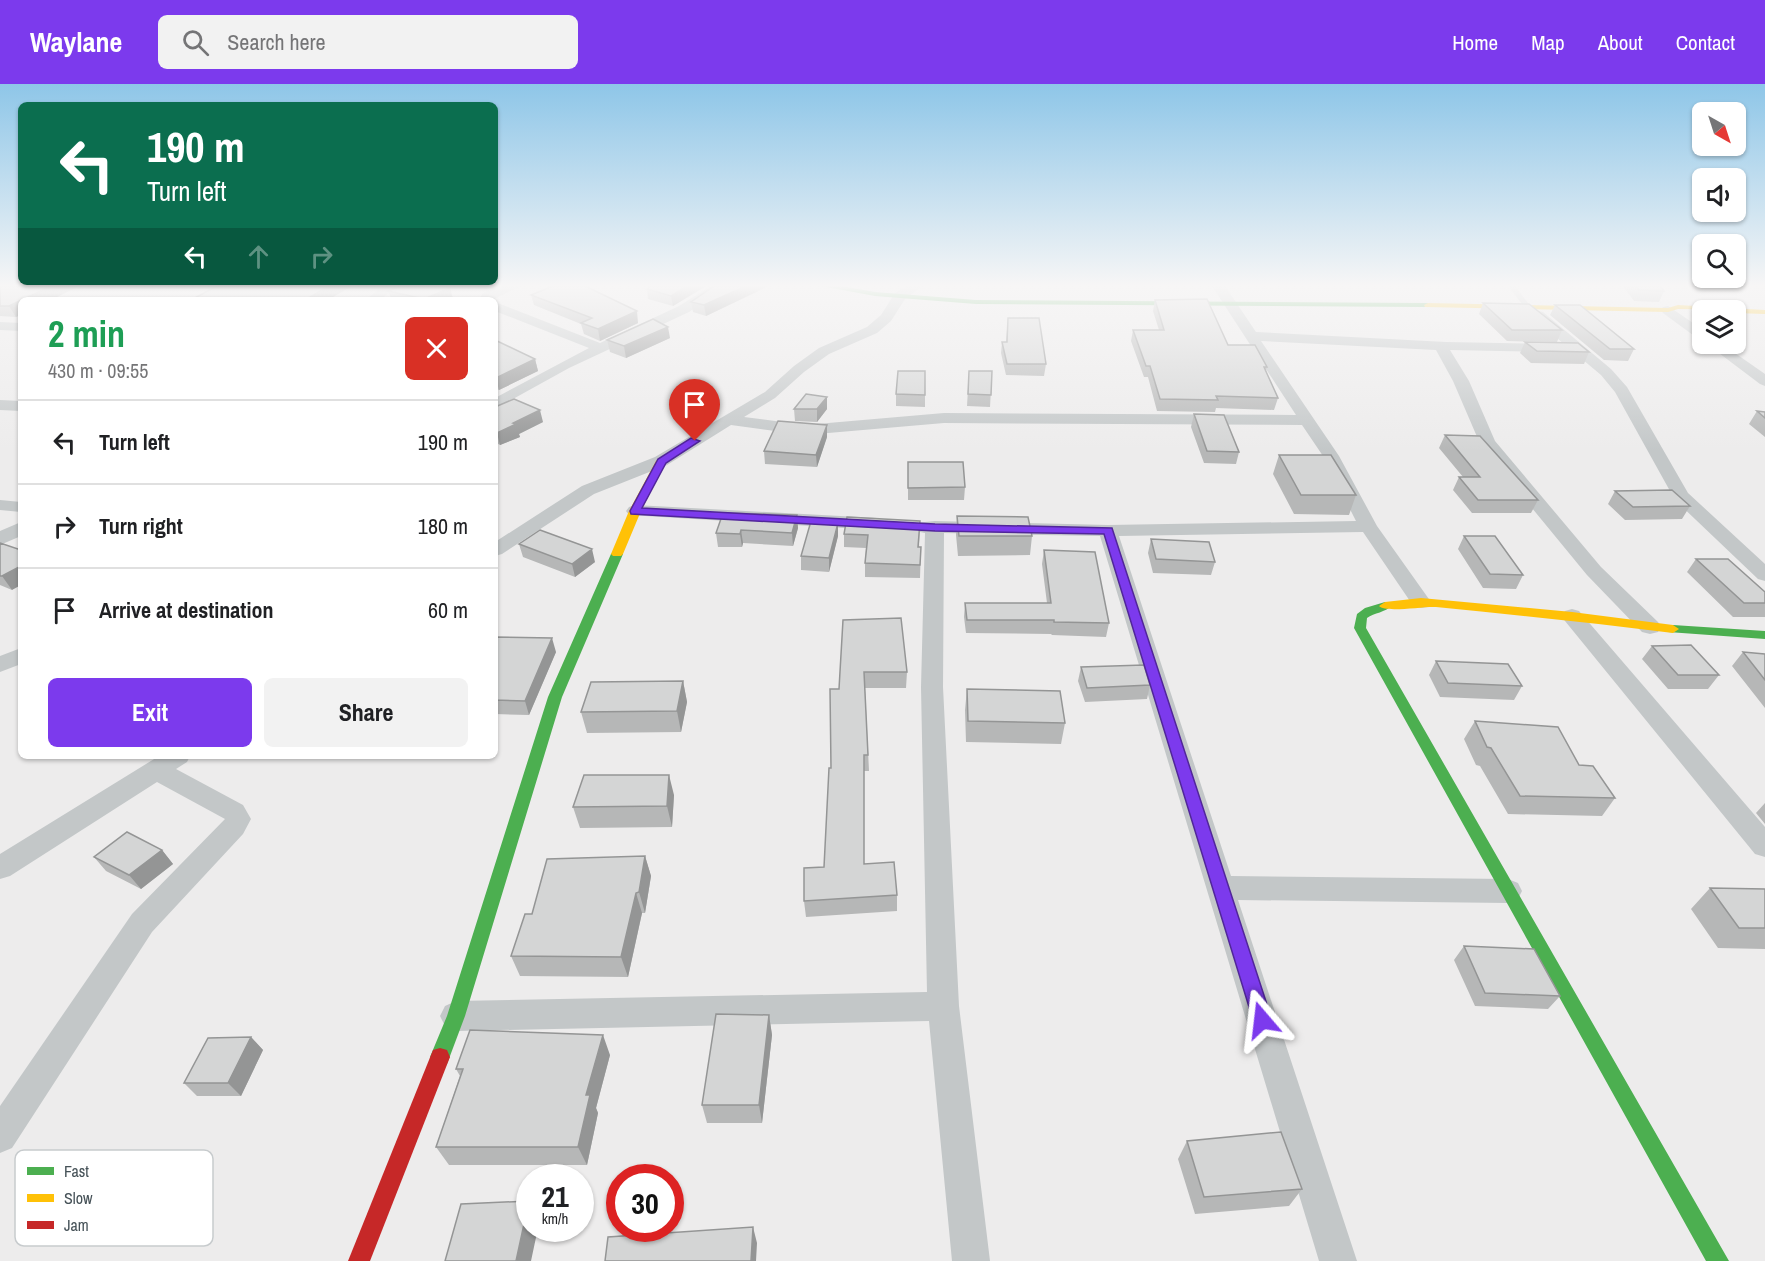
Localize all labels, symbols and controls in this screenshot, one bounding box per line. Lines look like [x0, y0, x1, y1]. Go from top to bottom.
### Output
search box [158, 15, 578, 69]
text: Waylane [30, 23, 122, 61]
icon: search [179, 26, 212, 59]
text: Search here [227, 27, 326, 57]
text: Home [1452, 28, 1498, 57]
text: Map [1531, 28, 1565, 57]
text: About [1598, 28, 1643, 57]
text: Contact [1676, 28, 1735, 57]
north arrow [1692, 102, 1746, 156]
map controls [1692, 102, 1746, 354]
text: 190 m [147, 119, 245, 175]
icon: left [48, 126, 126, 204]
button: sound [1692, 168, 1746, 222]
text: Turn left [147, 173, 226, 209]
button: search [1692, 234, 1746, 288]
icon: left [179, 240, 212, 273]
icon: ahead [242, 240, 275, 273]
icon: right [305, 240, 338, 273]
button: layers [1692, 300, 1746, 354]
text: 2 min [48, 310, 125, 358]
button: close [405, 317, 468, 380]
text: 430 m · 09:55 [48, 357, 148, 384]
pin [669, 379, 720, 441]
icon: arrive [678, 388, 711, 421]
icon: left [48, 426, 81, 459]
text: Turn left [99, 427, 170, 457]
text: 190 m [418, 427, 468, 457]
icon: right [48, 510, 81, 543]
text: Turn right [99, 511, 183, 541]
text: 180 m [418, 511, 468, 541]
icon: arrive [48, 594, 81, 627]
text: Arrive at destination [99, 595, 273, 625]
text: 60 m [428, 595, 468, 625]
button: Exit [48, 678, 252, 747]
button: Share [264, 678, 468, 747]
position arrow [1230, 988, 1294, 1052]
legend [15, 1150, 213, 1246]
text: Fast [64, 1160, 89, 1182]
speed limit sign: 30 [606, 1164, 684, 1242]
text: 21 [541, 1176, 569, 1216]
text: Slow [64, 1187, 93, 1209]
text: km/h [542, 1208, 568, 1229]
text: Jam [64, 1214, 89, 1236]

